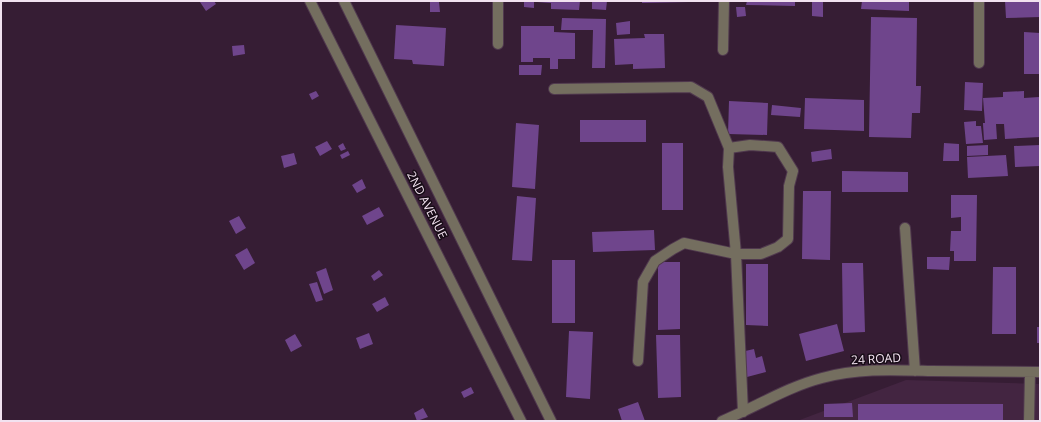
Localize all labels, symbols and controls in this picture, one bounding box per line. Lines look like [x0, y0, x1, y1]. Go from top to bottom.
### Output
street label: 2ND AVENUE [403, 168, 452, 241]
street label: 24 ROAD [851, 349, 901, 368]

